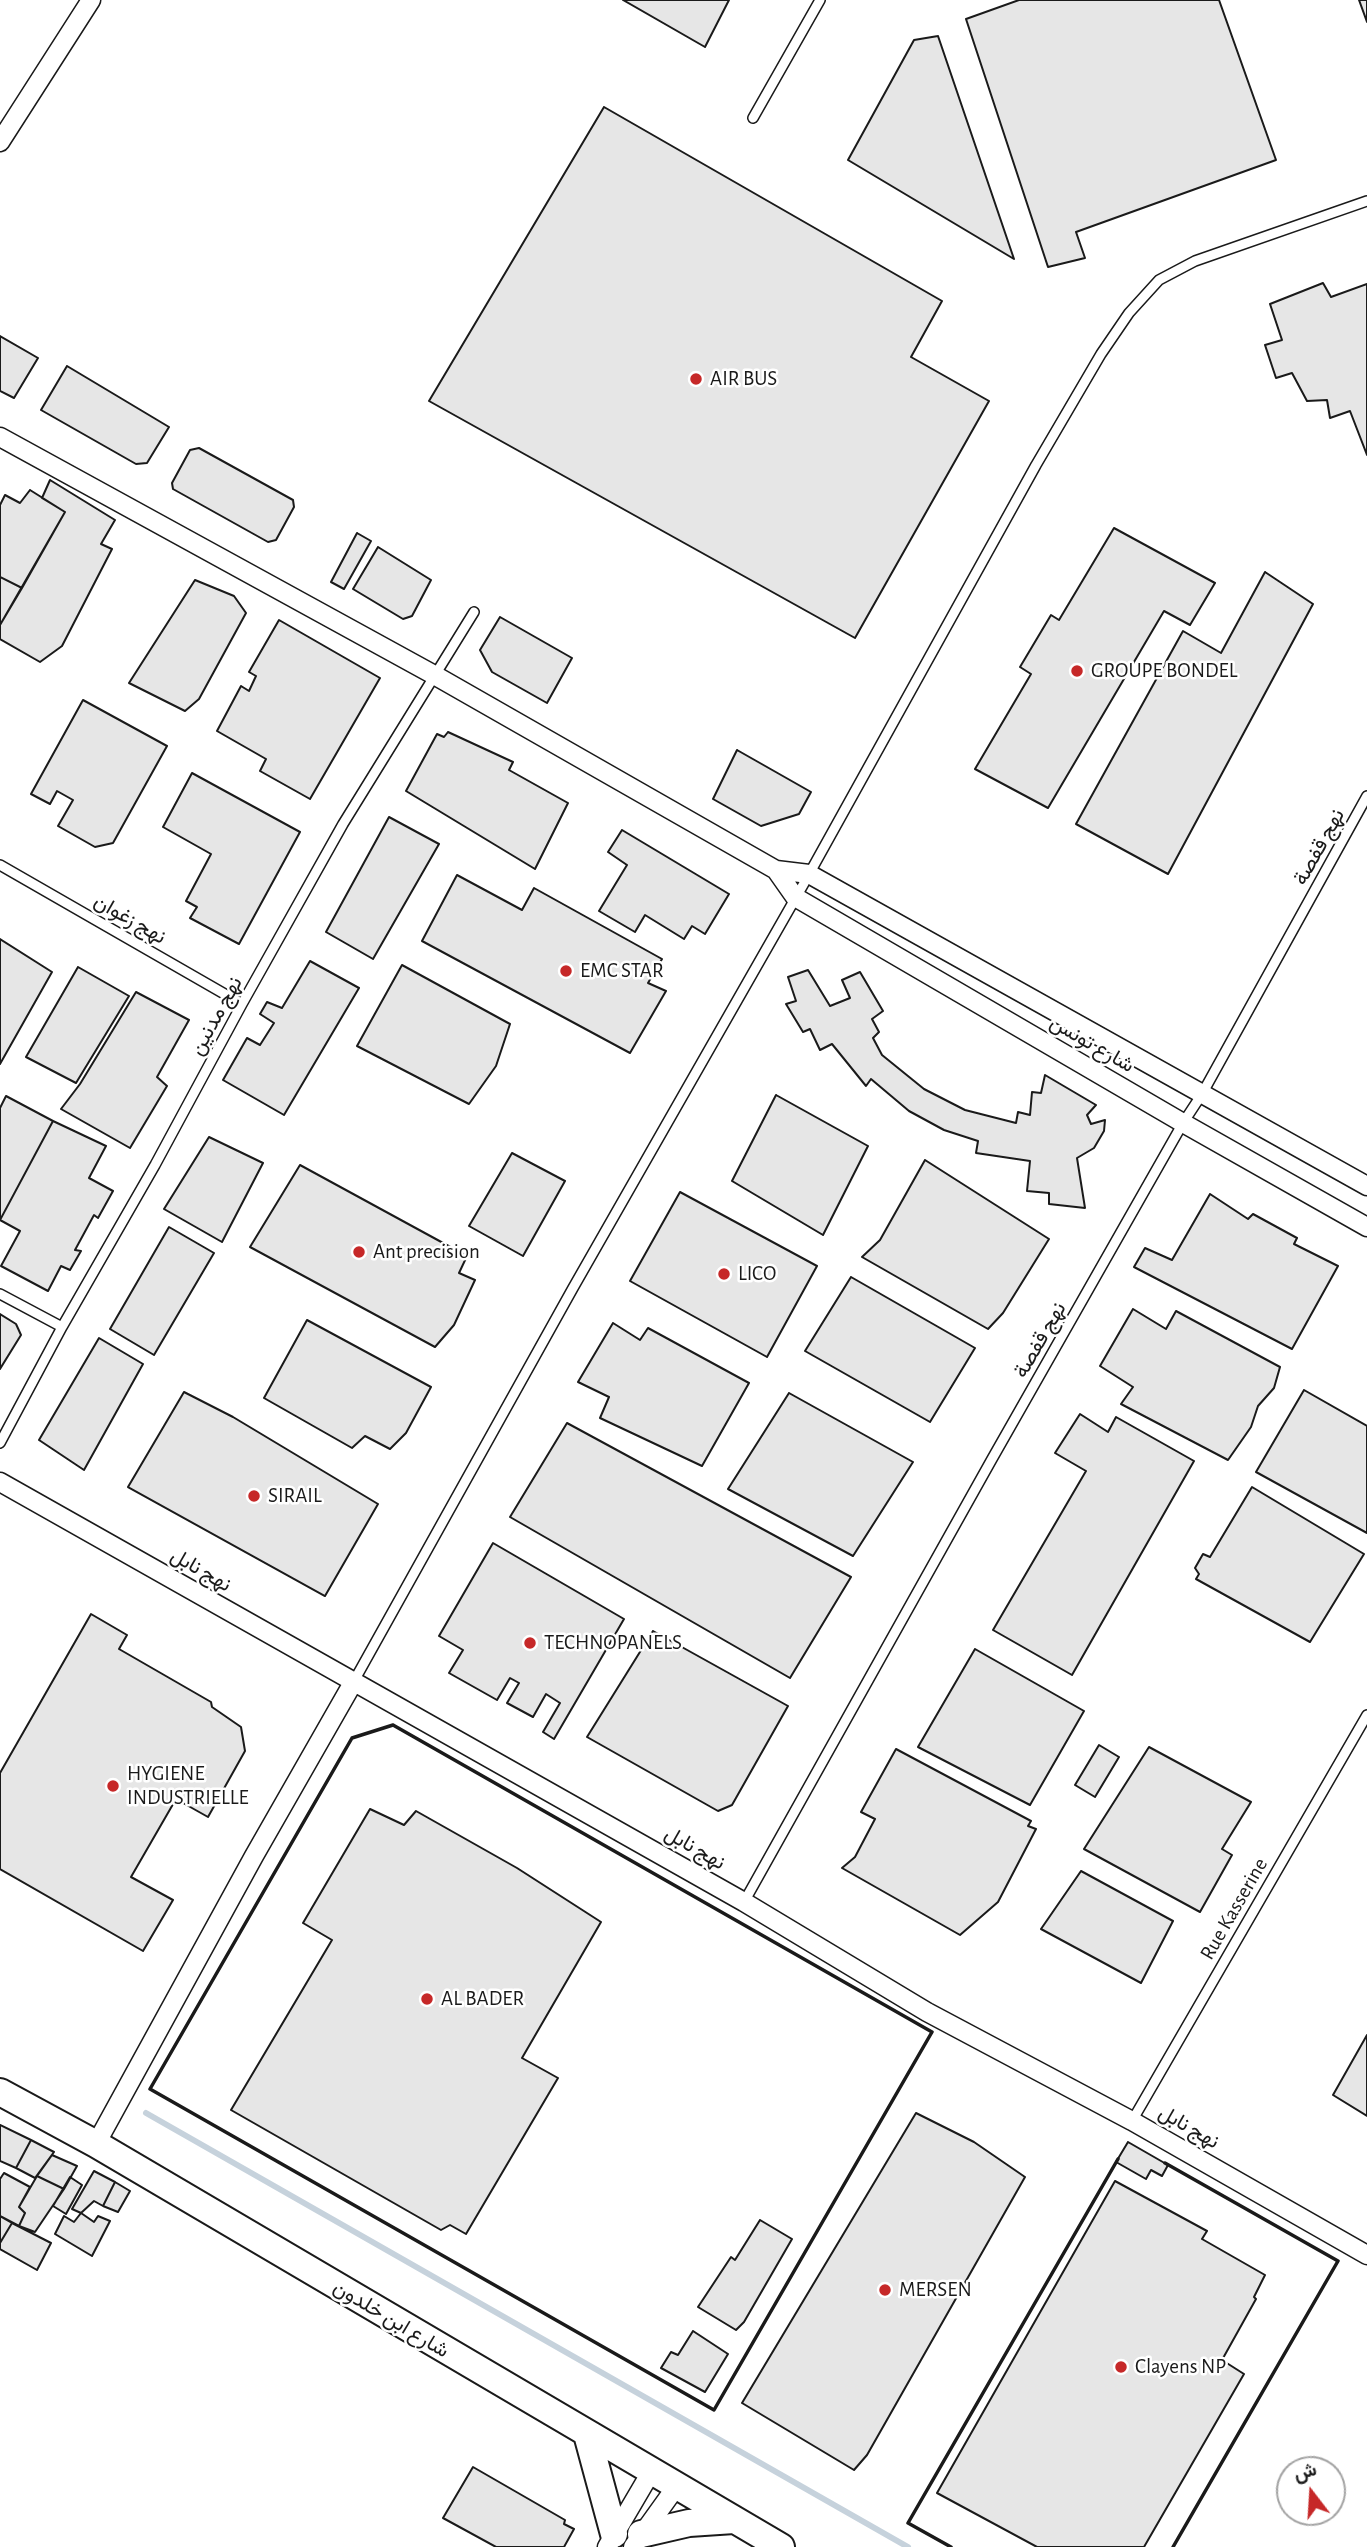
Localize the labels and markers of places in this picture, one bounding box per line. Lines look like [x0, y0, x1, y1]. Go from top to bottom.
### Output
place label: AIR BUS [710, 366, 777, 392]
marker: AIR BUS [688, 371, 704, 387]
place label: GROUPE BONDEL [1091, 658, 1237, 684]
marker: GROUPE BONDEL [1069, 663, 1085, 679]
place label: EMC STAR [580, 958, 664, 984]
marker: EMC STAR [558, 963, 574, 979]
place label: Ant precision [373, 1239, 480, 1265]
marker: Ant precision [351, 1244, 367, 1260]
place label: LICO [738, 1261, 776, 1287]
marker: LICO [716, 1266, 732, 1282]
place label: SIRAIL [268, 1483, 322, 1509]
marker: SIRAIL [246, 1488, 262, 1504]
place label: TECHNOPANELS [544, 1630, 682, 1656]
marker: TECHNOPANELS [522, 1635, 538, 1651]
place label: HYGIENE INDUSTRIELLE [127, 1761, 249, 1811]
marker: HYGIENE INDUSTRIELLE [105, 1778, 121, 1794]
place label: AL BADER [441, 1986, 524, 2012]
marker: AL BADER [419, 1991, 435, 2007]
place label: MERSEN [899, 2277, 972, 2303]
marker: MERSEN [877, 2282, 893, 2298]
place label: Clayens NP [1135, 2354, 1226, 2380]
marker: Clayens NP [1113, 2359, 1129, 2375]

